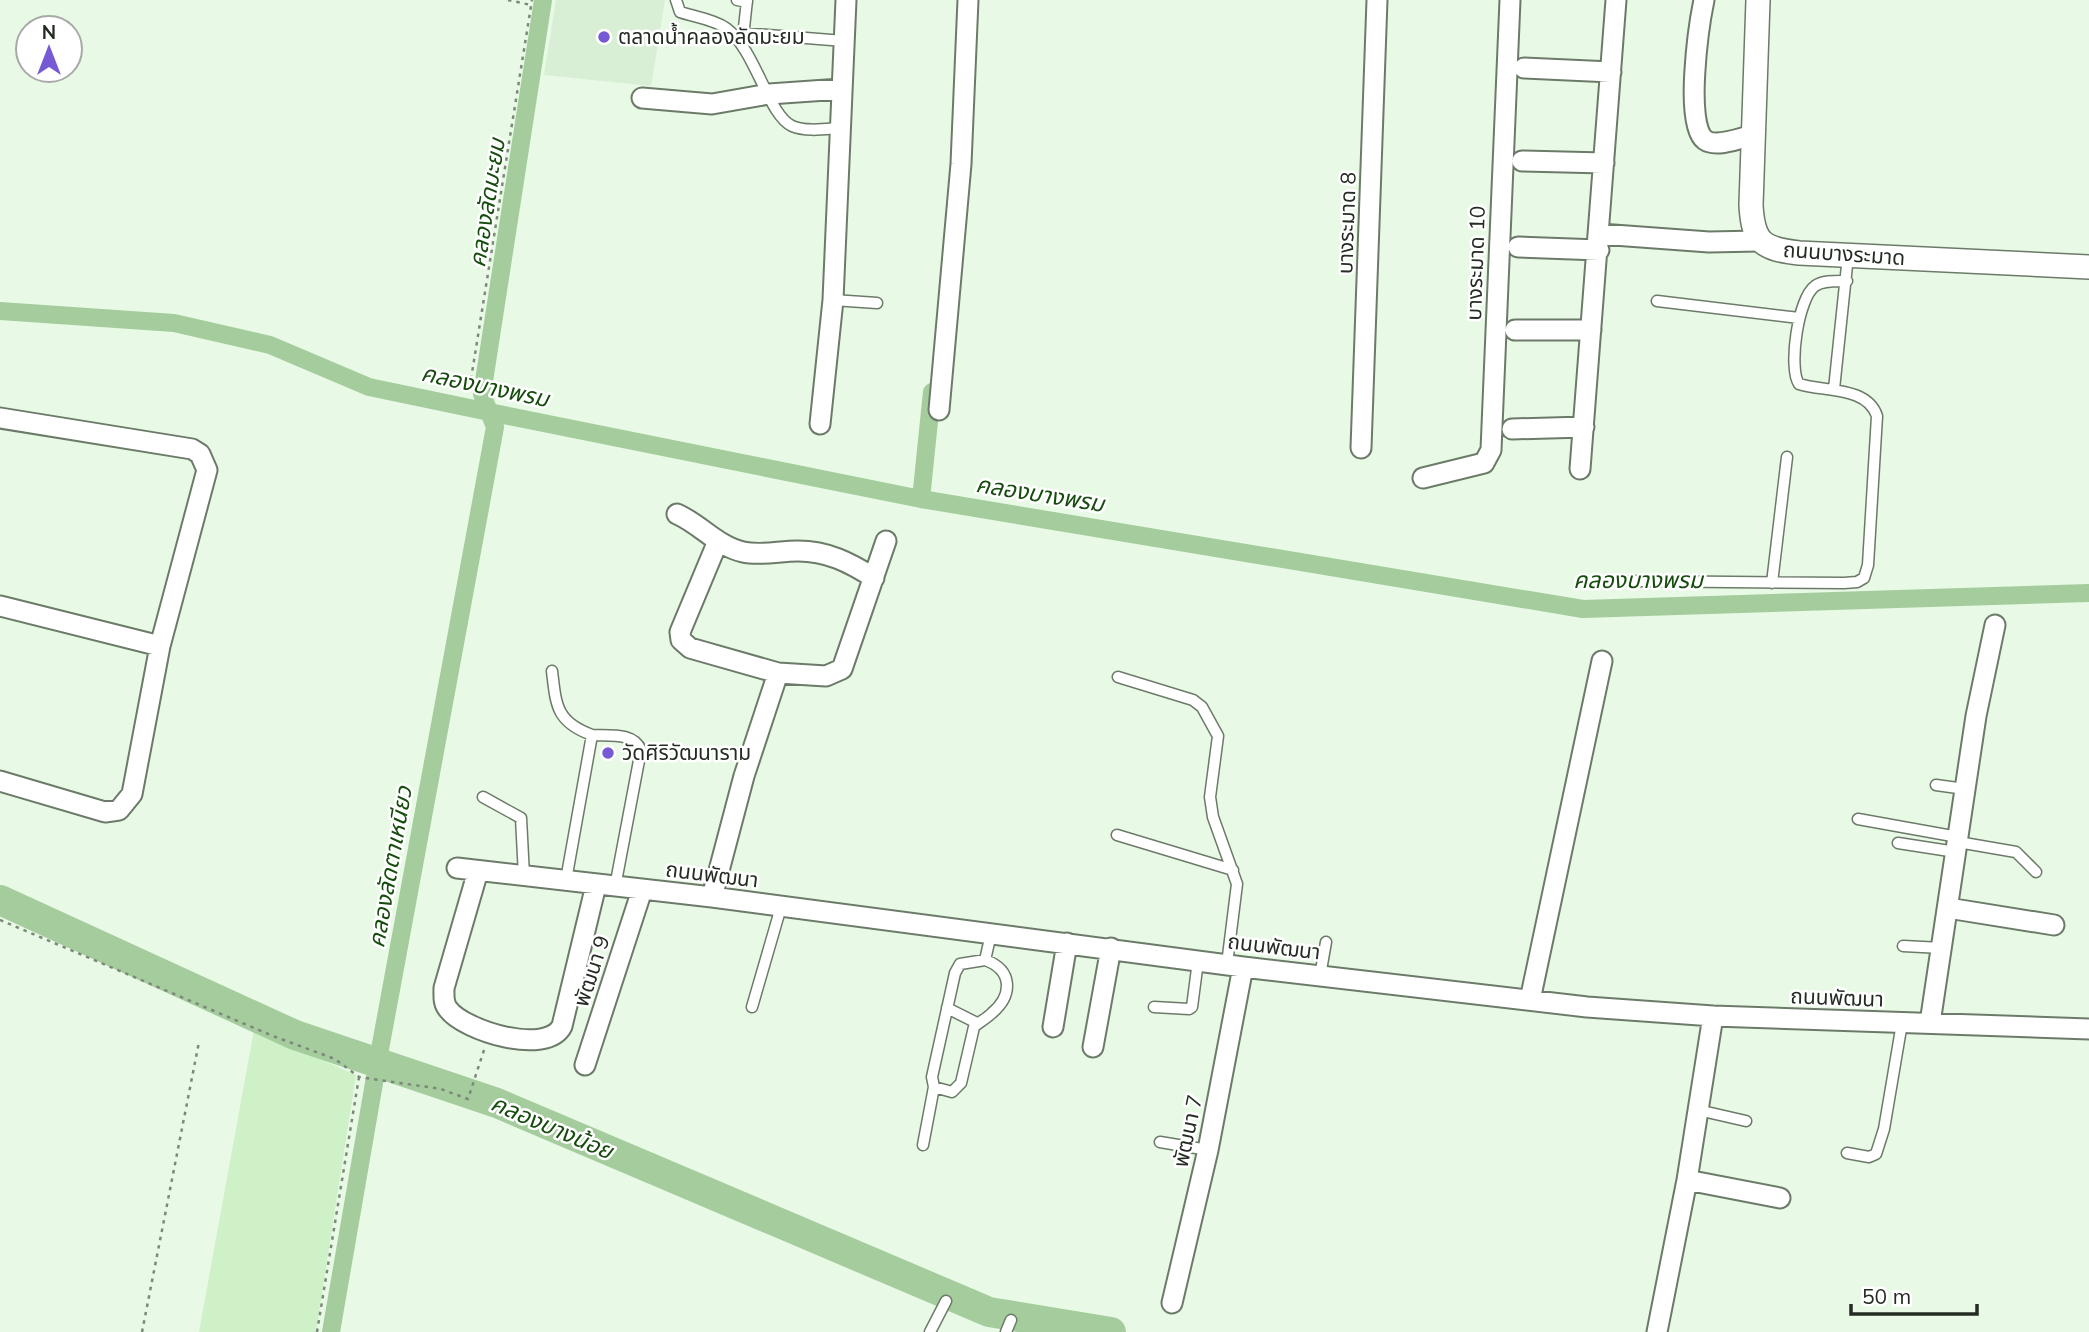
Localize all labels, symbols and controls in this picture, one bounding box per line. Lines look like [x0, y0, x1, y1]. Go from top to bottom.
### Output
north arrow [14, 14, 84, 84]
text: N [42, 20, 56, 44]
place label: ตลาดน้ำคลองลัดมะยม [618, 22, 805, 49]
marker: ตลาดน้ำคลองลัดมะยม [596, 29, 612, 45]
water label: คลองลัดมะยม [462, 135, 511, 269]
street label: บางระมาด 8 [1331, 171, 1361, 275]
street label: บางระมาด 10 [1460, 205, 1490, 321]
street label: ถนนบางระมาด [1782, 236, 1906, 270]
water label: คลองบางพรม [419, 358, 553, 414]
water label: คลองบางพรม [974, 469, 1108, 518]
water label: คลองบางพรม [1573, 565, 1705, 594]
place label: วัดศิริวัฒนาราม [622, 739, 751, 765]
marker: วัดศิริวัฒนาราม [600, 745, 616, 761]
water label: คลองลัดตาเหนียว [361, 783, 418, 950]
street label: ถนนพัฒนา [664, 855, 760, 893]
street label: ถนนพัฒนา [1226, 927, 1322, 965]
street label: พัฒนา 9 [567, 932, 615, 1009]
street label: ถนนพัฒนา [1790, 982, 1884, 1012]
water label: คลองบางน้อย [487, 1088, 619, 1166]
street label: พัฒนา 7 [1167, 1092, 1207, 1169]
scale bar [1851, 1272, 1977, 1316]
text: 50 m [1862, 1283, 1911, 1309]

